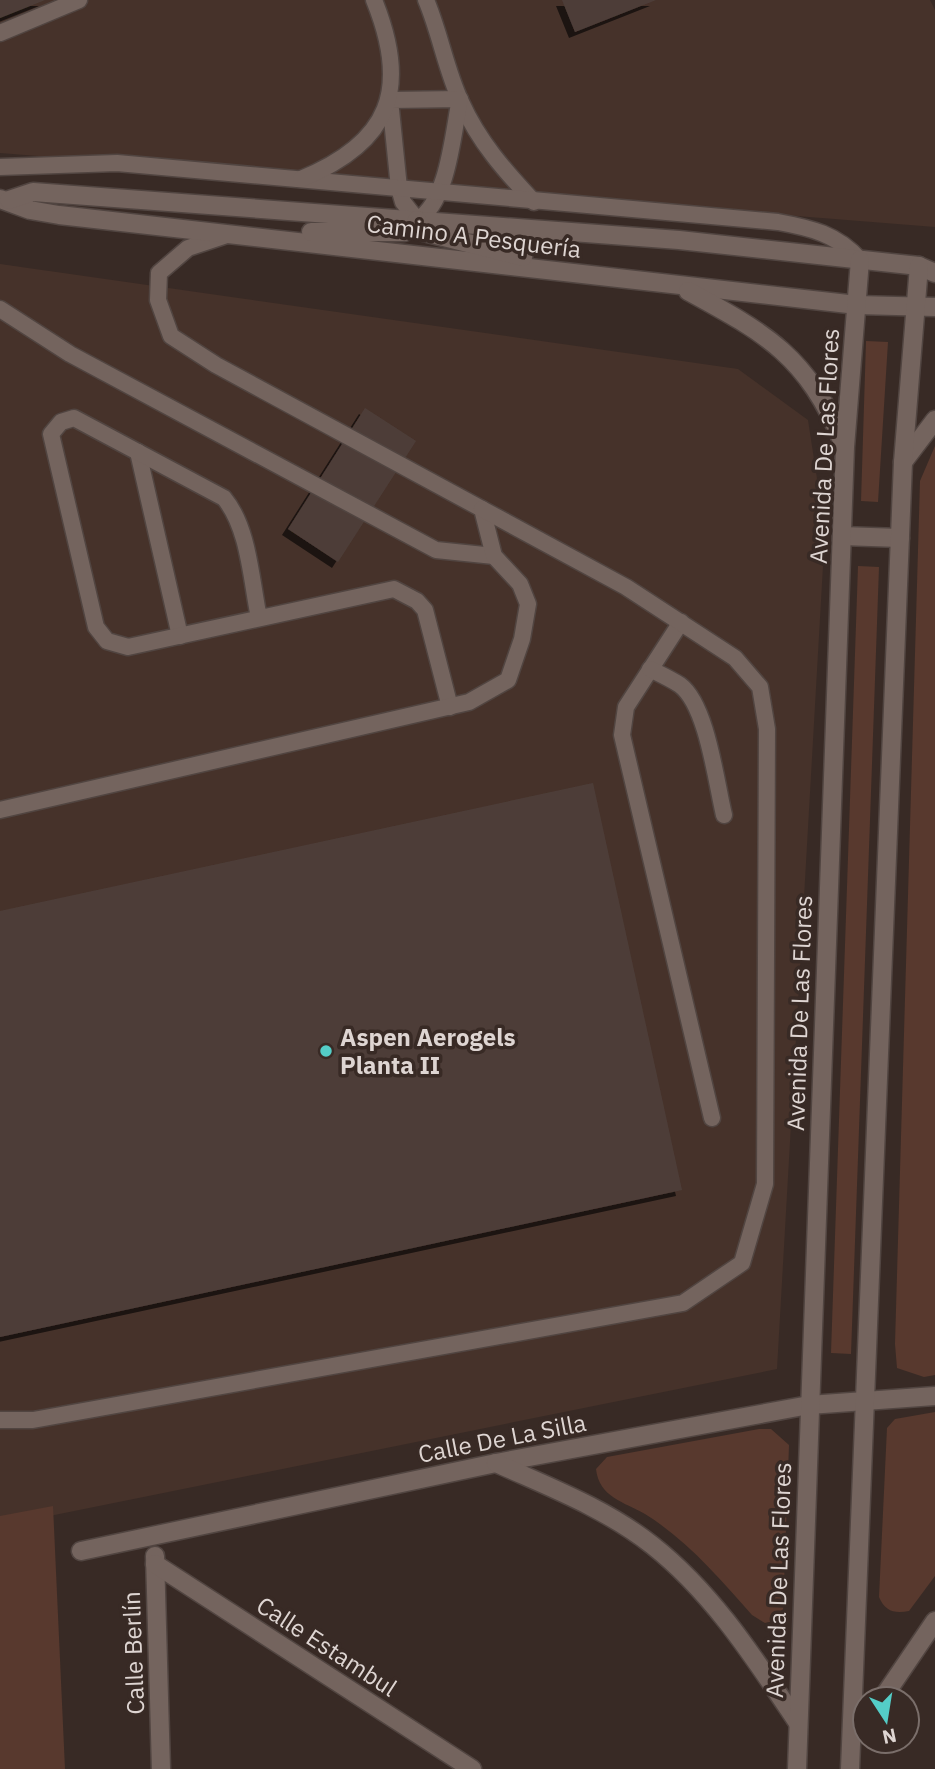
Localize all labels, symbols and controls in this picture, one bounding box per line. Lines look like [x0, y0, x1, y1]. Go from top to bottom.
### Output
street label: Camino A Pesquería [365, 207, 583, 265]
street label: Avenida De Las Flores [802, 327, 846, 565]
street label: Avenida De Las Flores [779, 895, 819, 1131]
place label: Aspen Aerogels Planta II [340, 1021, 516, 1081]
marker: Aspen Aerogels Planta II [318, 1043, 334, 1059]
street label: Calle De La Silla [415, 1406, 589, 1470]
street label: Avenida De Las Flores [758, 1462, 798, 1698]
street label: Calle Estambul [251, 1589, 403, 1703]
street label: Calle Berlín [115, 1591, 151, 1715]
north arrow [851, 1685, 921, 1755]
text: N [880, 1723, 899, 1750]

